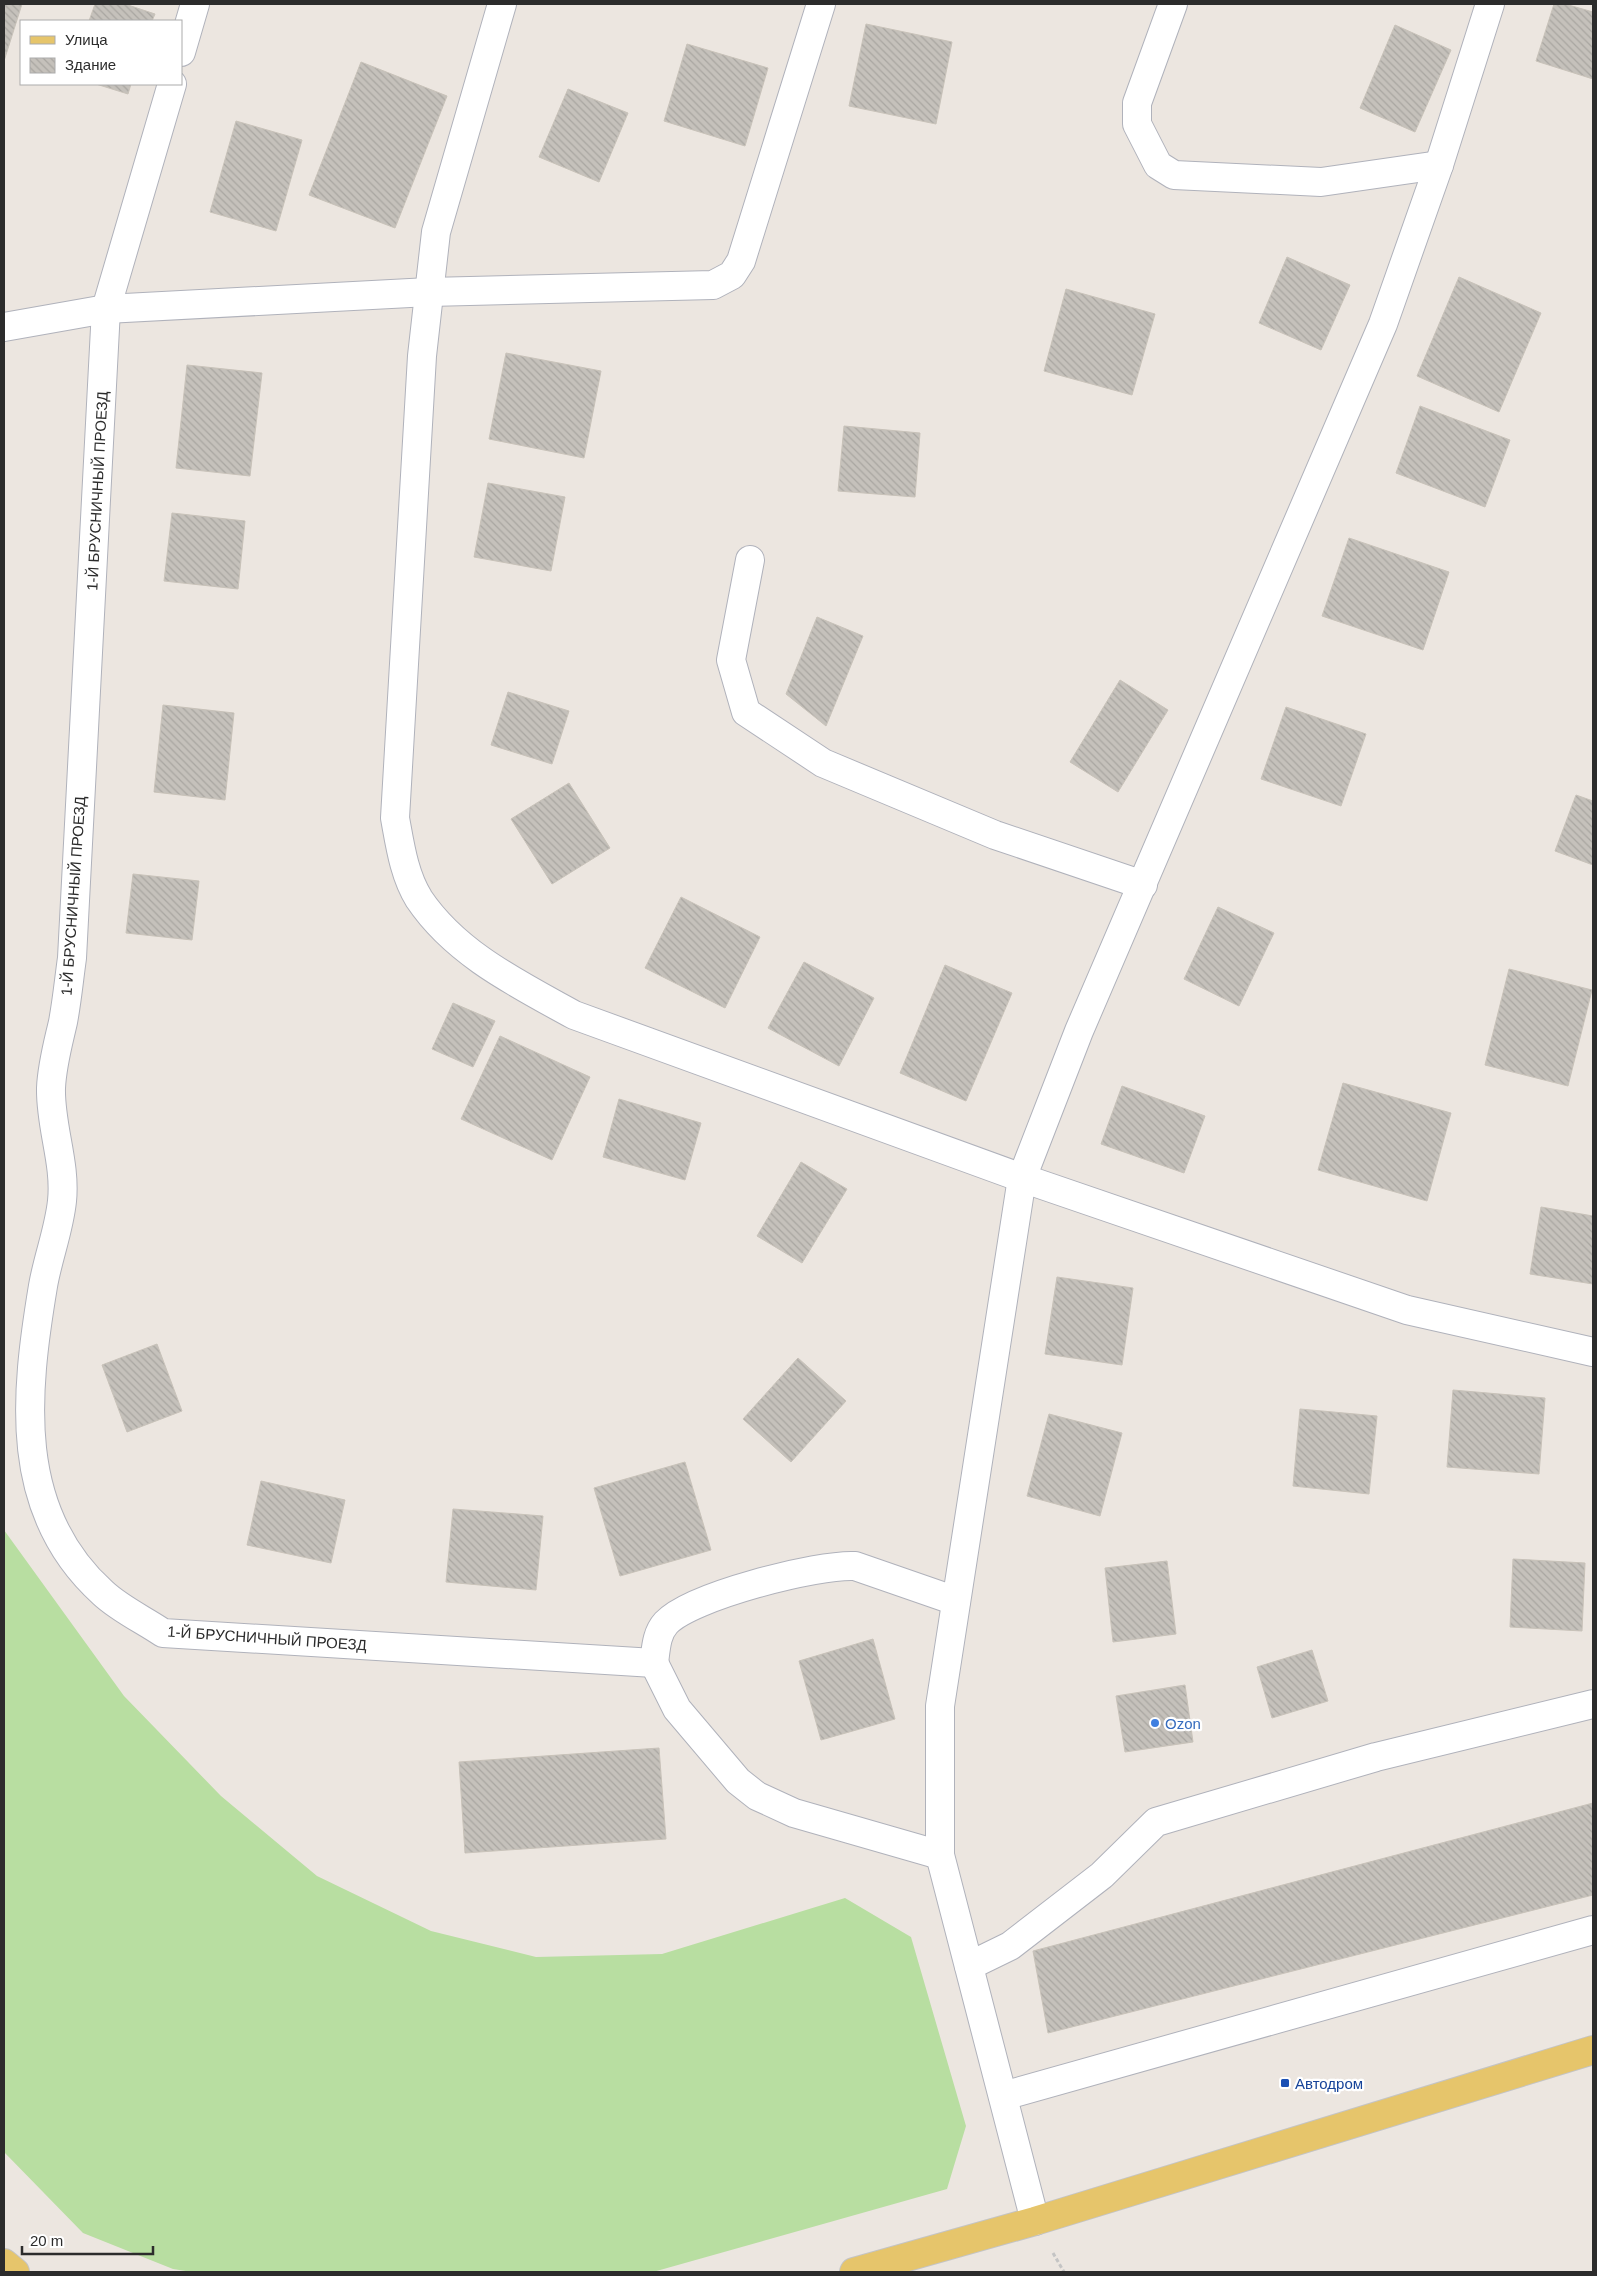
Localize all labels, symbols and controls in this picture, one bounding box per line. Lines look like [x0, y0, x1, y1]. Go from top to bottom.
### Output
legend [20, 20, 182, 85]
text: Улица [65, 31, 108, 48]
text: Здание [65, 56, 116, 73]
street label: 1-Й БРУСНИЧНЫЙ ПРОЕЗД [83, 391, 111, 591]
street label: 1-Й БРУСНИЧНЫЙ ПРОЕЗД [58, 796, 88, 996]
street label: 1-Й БРУСНИЧНЫЙ ПРОЕЗД [167, 1623, 367, 1653]
place label: Ozon [1165, 1715, 1201, 1732]
marker: Ozon [1149, 1717, 1161, 1729]
place label: Автодром [1295, 2075, 1363, 2092]
marker: Автодром [1279, 2077, 1291, 2089]
scale bar [22, 2224, 154, 2256]
text: 20 m [30, 2232, 63, 2249]

